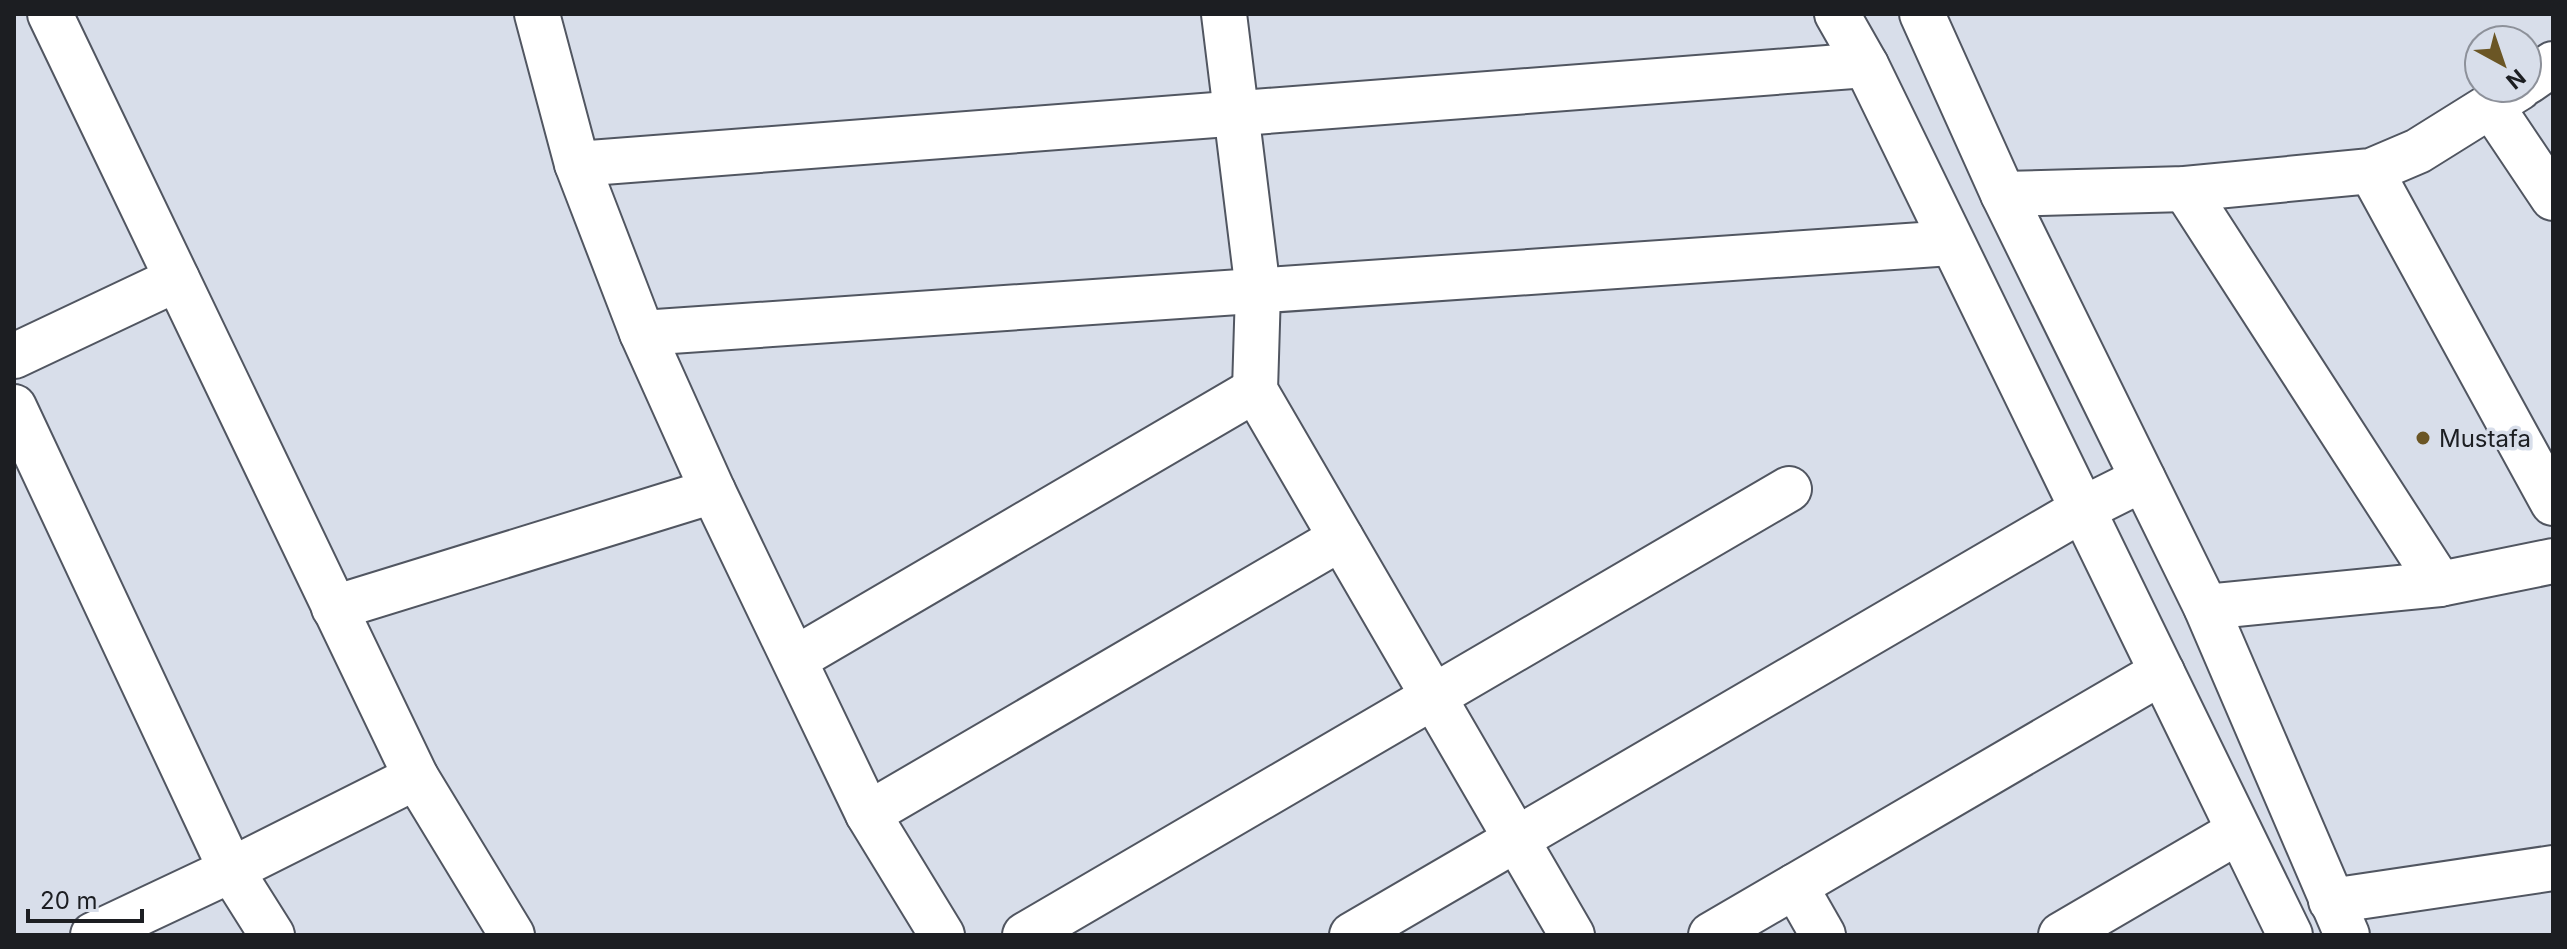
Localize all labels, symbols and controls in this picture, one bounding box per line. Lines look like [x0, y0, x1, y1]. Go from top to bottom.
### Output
north arrow [2463, 24, 2543, 104]
text: N [2501, 64, 2531, 95]
place label: Mustafa [2439, 424, 2531, 453]
marker: Mustafa [2414, 429, 2432, 447]
scale bar [28, 873, 142, 923]
text: 20 m [40, 886, 98, 915]

